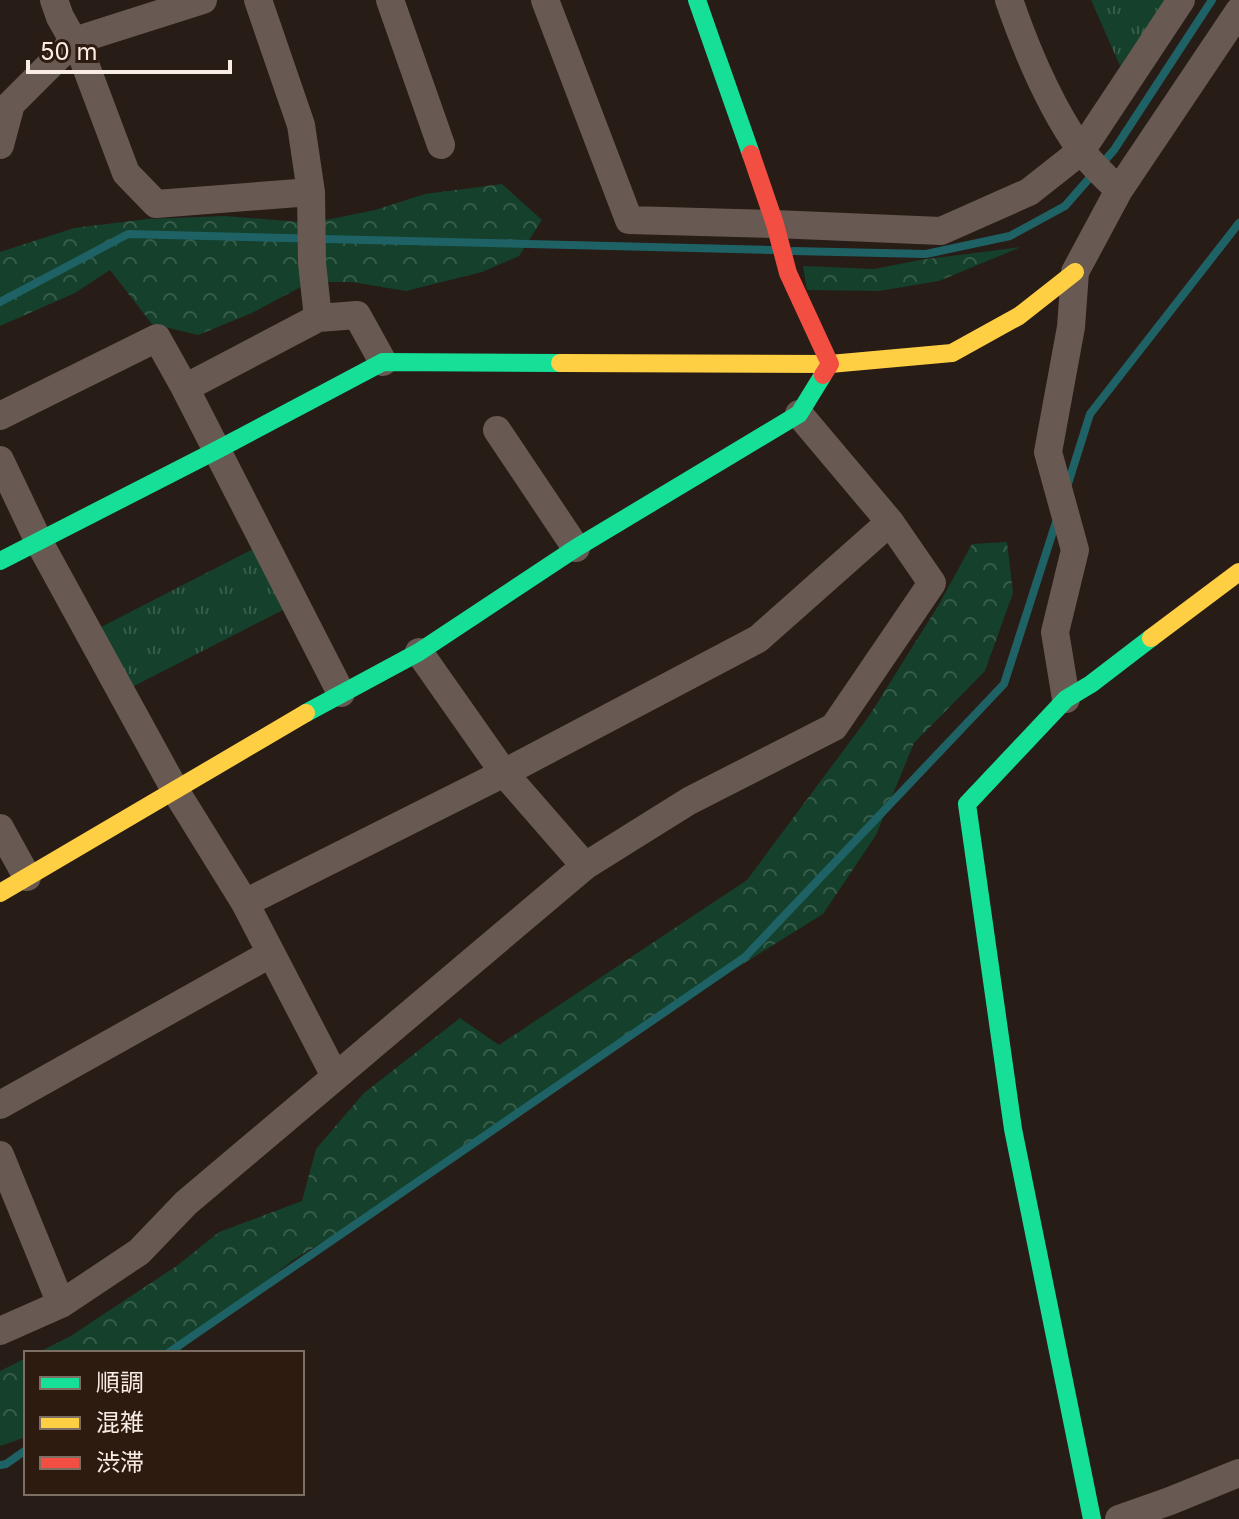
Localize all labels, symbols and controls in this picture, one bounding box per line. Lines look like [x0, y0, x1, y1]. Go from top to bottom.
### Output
scale bar [28, 24, 230, 74]
text: 50 m [40, 37, 98, 66]
legend [24, 1351, 304, 1495]
text: 順調 [96, 1368, 144, 1397]
text: 混雑 [96, 1408, 144, 1437]
text: 渋滞 [96, 1448, 144, 1477]

